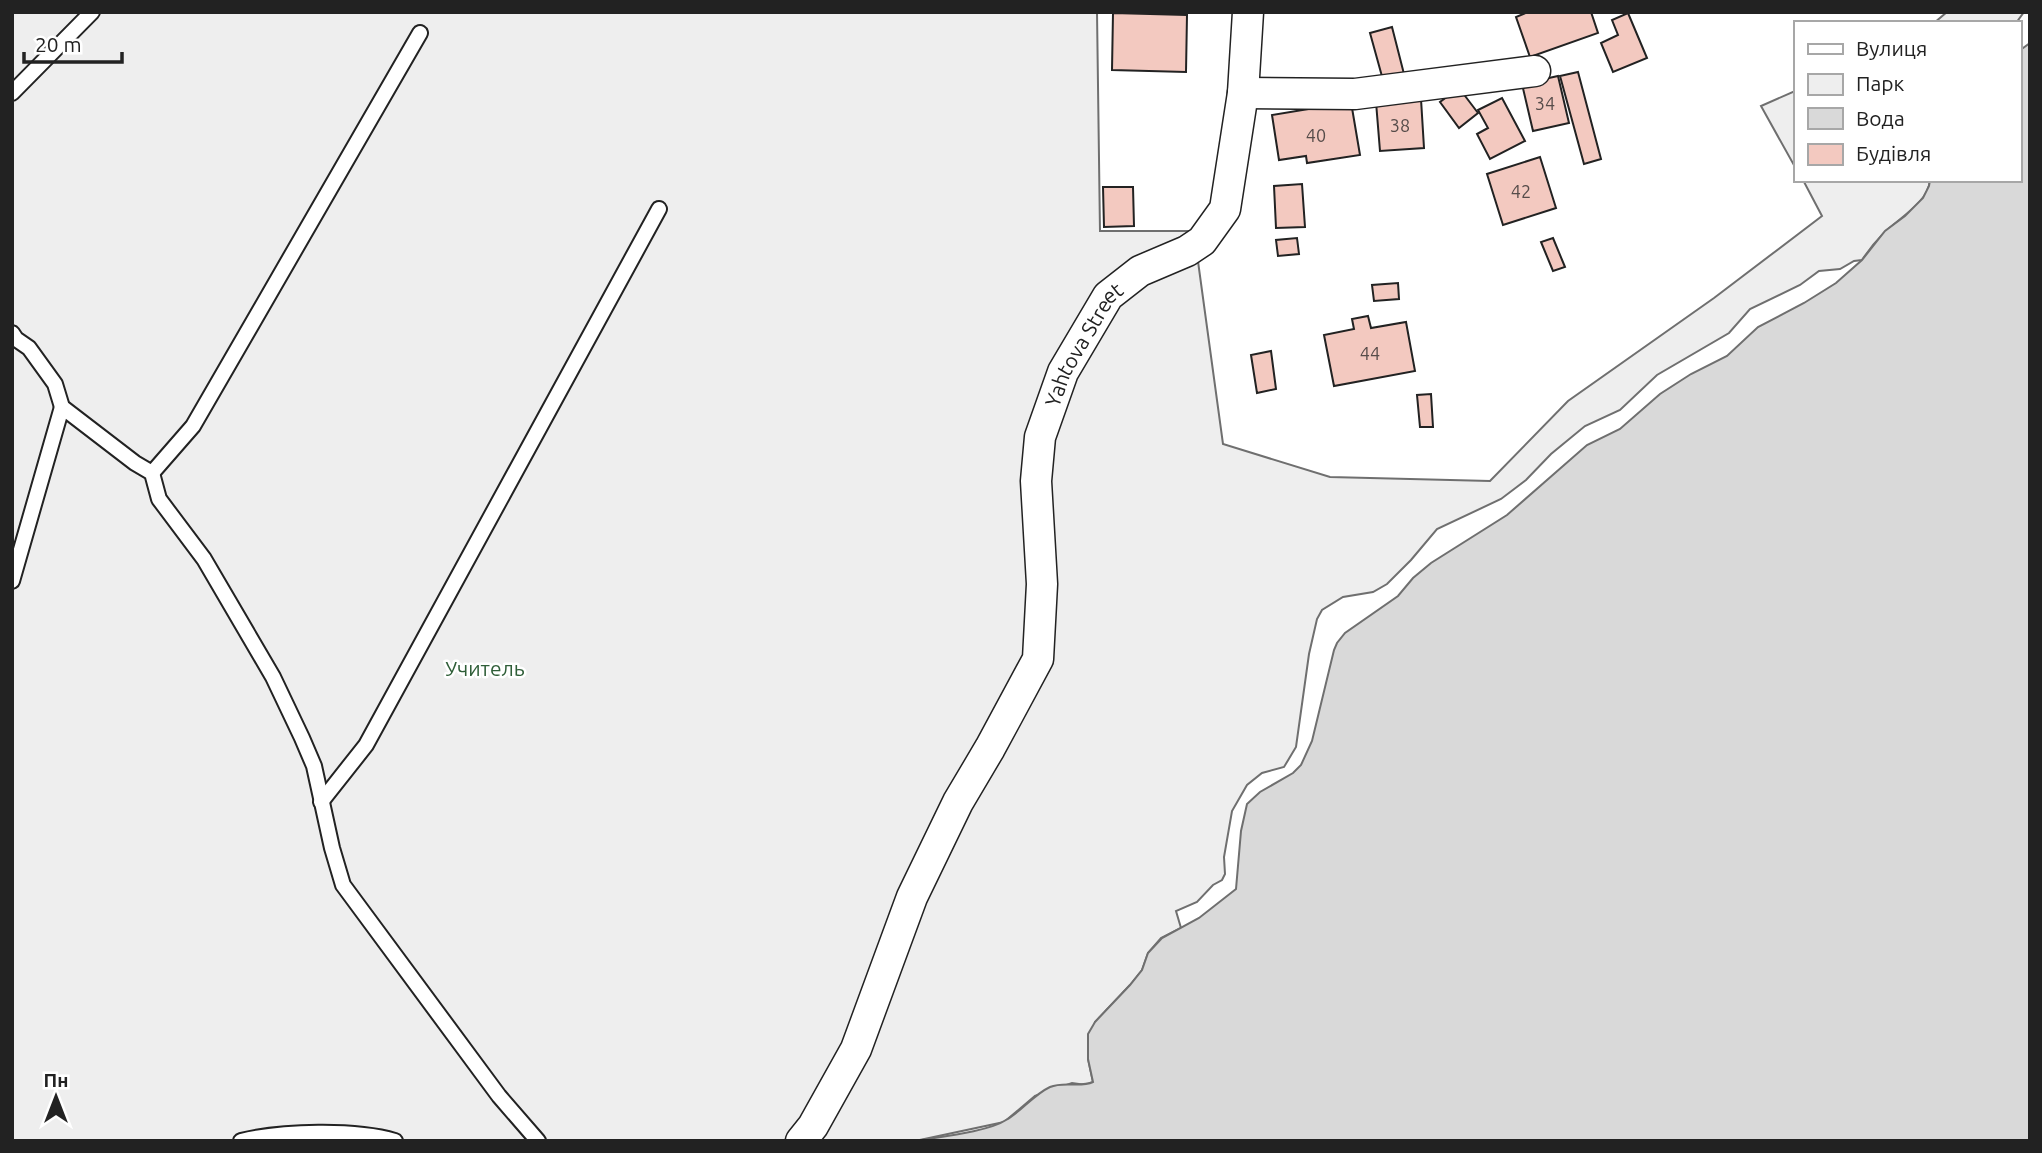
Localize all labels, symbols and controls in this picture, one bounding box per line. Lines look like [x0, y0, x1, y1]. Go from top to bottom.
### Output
scale bar [24, 21, 122, 65]
legend [1794, 21, 2021, 182]
text: 20 m [35, 32, 82, 56]
text: Вулиця [1856, 36, 1927, 60]
text: Парк [1856, 71, 1905, 95]
house number: 34 [1535, 93, 1555, 113]
text: Вода [1856, 106, 1905, 130]
house number: 38 [1390, 115, 1410, 135]
house number: 40 [1306, 125, 1326, 145]
text: Будівля [1856, 141, 1931, 165]
house number: 42 [1511, 181, 1531, 201]
street label: Yahtova Street [1040, 277, 1127, 410]
house number: 44 [1360, 343, 1380, 363]
park label: Учитель [445, 656, 525, 680]
north arrow [21, 1062, 91, 1132]
text: Пн [44, 1069, 68, 1091]

